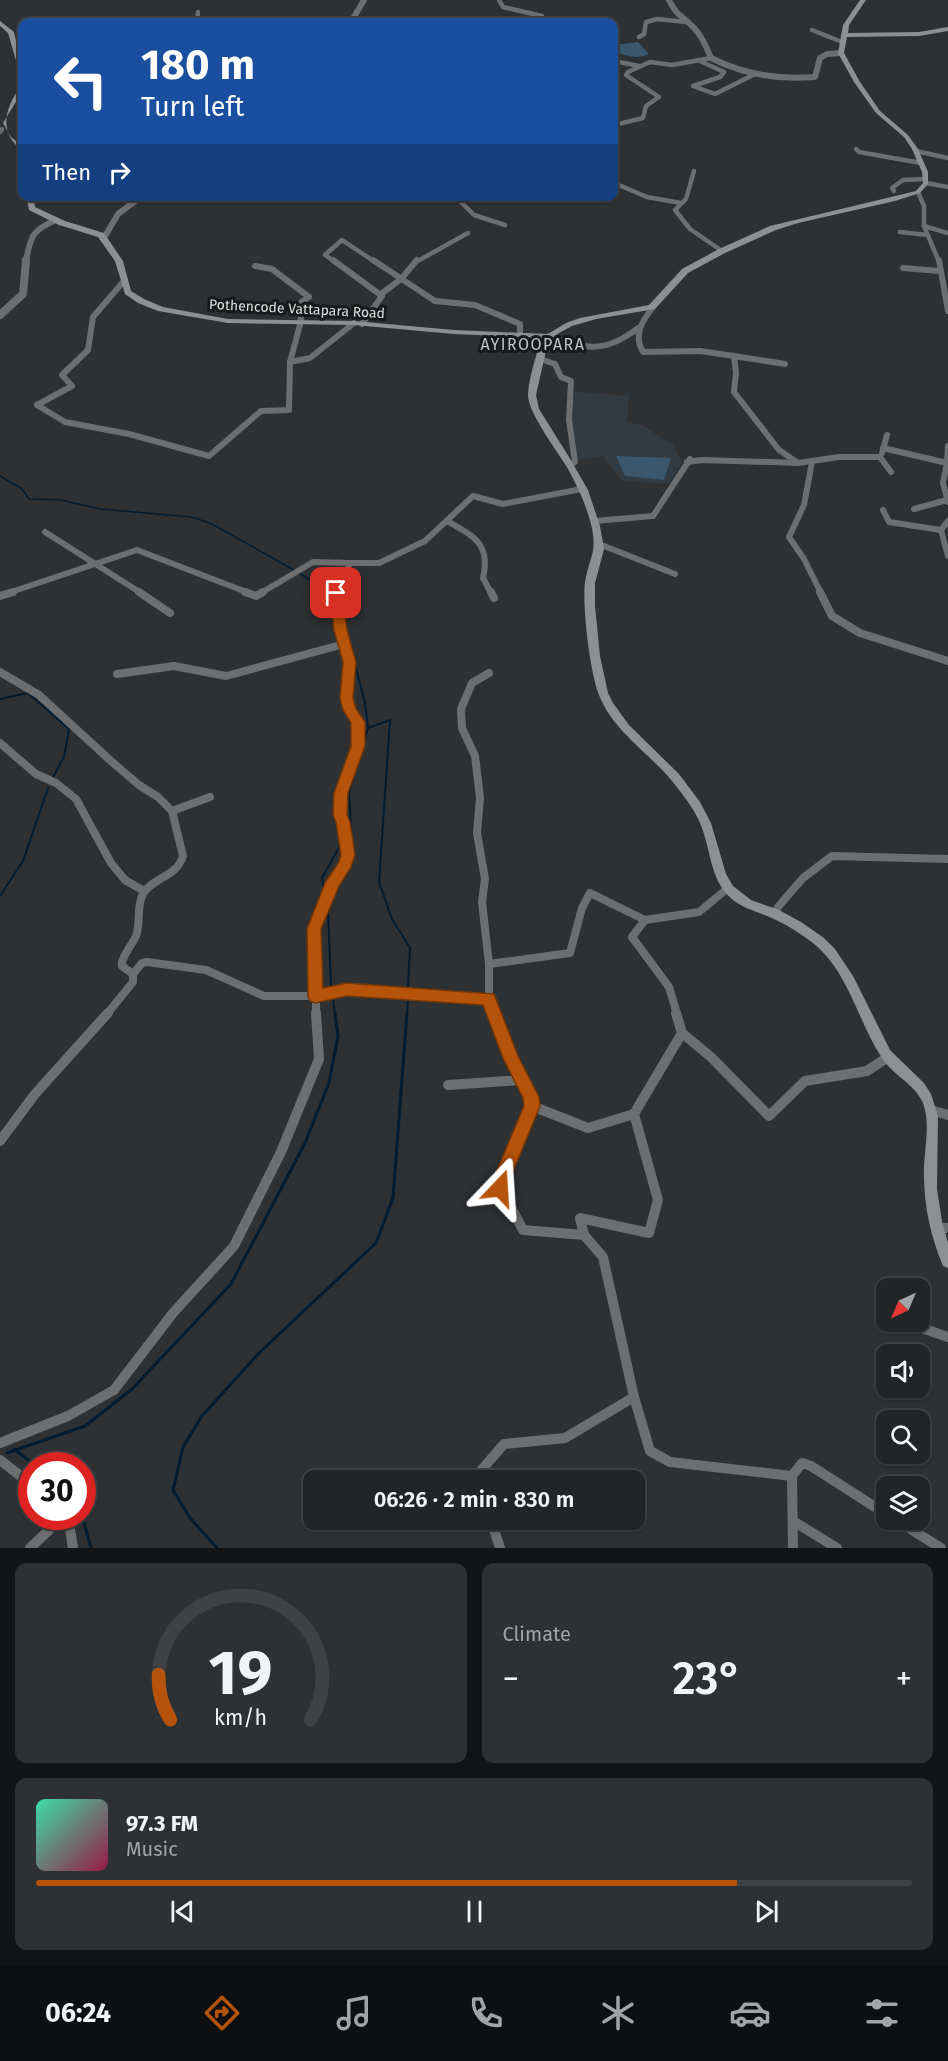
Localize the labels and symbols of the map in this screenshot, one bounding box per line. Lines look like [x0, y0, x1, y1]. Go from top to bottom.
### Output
street label: Pothencode Vattapara Road [209, 296, 385, 322]
district label: AYIROOPARA [481, 335, 585, 354]
pin [310, 567, 361, 618]
position arrow [468, 1156, 532, 1220]
north arrow [876, 1278, 930, 1332]
speed limit sign: 30 [18, 1452, 96, 1530]

